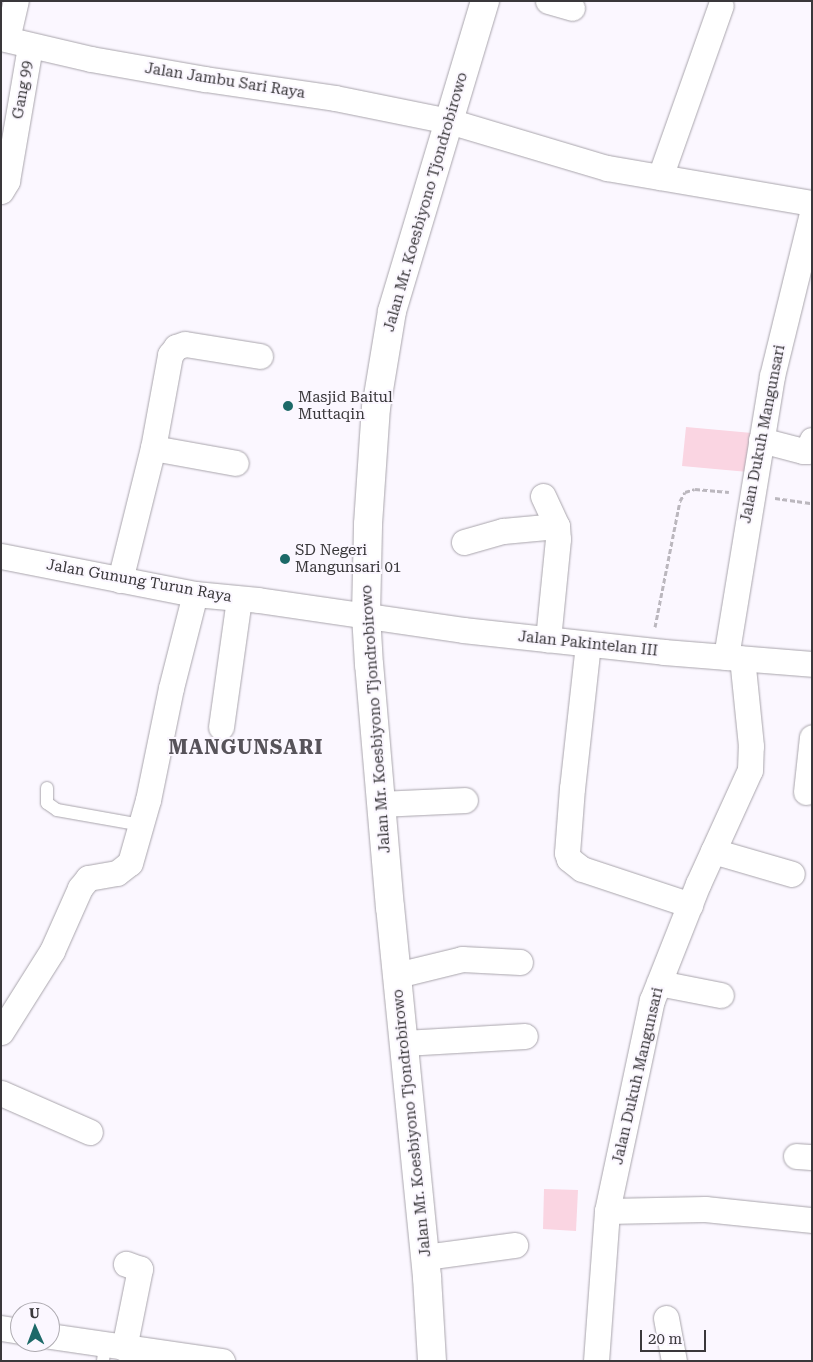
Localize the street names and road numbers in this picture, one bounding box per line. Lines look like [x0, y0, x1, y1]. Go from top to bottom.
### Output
street label: Gang 99 [9, 59, 37, 121]
street label: Jalan Jambu Sari Raya [144, 59, 306, 103]
street label: Jalan Mr. Koesbiyono Tjondrobirowo [380, 70, 472, 334]
street label: Jalan Dukuh Mangunsari [737, 343, 789, 525]
street label: Jalan Gunung Turun Raya [45, 556, 233, 606]
street label: Jalan Mr. Koesbiyono Tjondrobirowo [358, 584, 394, 854]
street label: Jalan Pakintelan III [517, 628, 659, 660]
street label: Jalan Dukuh Mangunsari [609, 986, 667, 1166]
street label: Jalan Mr. Koesbiyono Tjondrobirowo [389, 988, 435, 1258]

